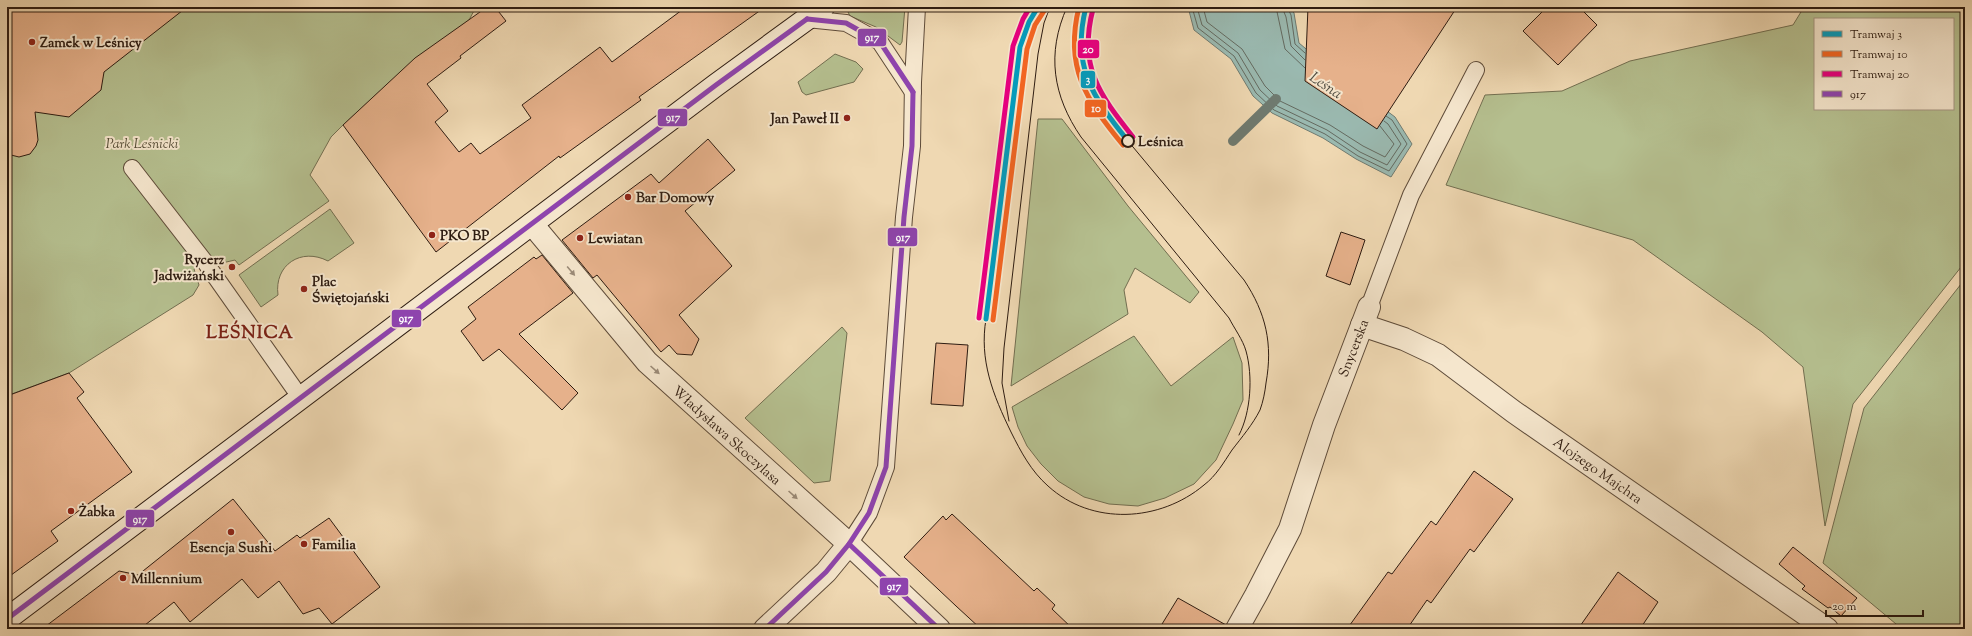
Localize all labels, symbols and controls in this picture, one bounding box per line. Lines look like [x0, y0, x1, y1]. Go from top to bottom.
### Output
legend [1814, 18, 1954, 110]
text: Tramwaj 3 [1850, 26, 1902, 44]
line badge: 917 [857, 28, 887, 47]
text: 917 [865, 30, 880, 46]
place label: Zamek w Leśnicy [40, 34, 142, 54]
marker: Zamek w Leśnicy [27, 37, 37, 47]
line badge: 20 [1077, 39, 1100, 59]
text: 20 [1083, 42, 1094, 58]
text: Tramwaj 10 [1850, 46, 1908, 64]
text: Tramwaj 20 [1850, 66, 1909, 84]
water label: Leśna [1305, 68, 1346, 105]
line badge: 3 [1080, 70, 1096, 89]
text: 3 [1086, 72, 1091, 88]
text: 917 [1850, 86, 1866, 104]
line badge: 10 [1084, 99, 1107, 118]
text: 10 [1090, 101, 1101, 117]
line badge: 917 [657, 108, 688, 127]
text: 917 [666, 110, 681, 126]
place label: Jan Paweł II [770, 110, 839, 130]
marker: Jan Paweł II [842, 113, 852, 123]
place label: Leśnica [1138, 133, 1184, 153]
marker: Leśnica [1121, 134, 1135, 148]
park label: Park Leśnicki [106, 135, 179, 155]
place label: Bar Domowy [636, 189, 714, 209]
marker: Bar Domowy [623, 192, 633, 202]
place label: PKO BP [440, 227, 489, 247]
line badge: 917 [887, 227, 918, 247]
marker: PKO BP [427, 230, 437, 240]
place label: Lewiatan [588, 230, 644, 250]
text: 917 [896, 230, 911, 246]
marker: Lewiatan [575, 233, 585, 243]
place label: Rycerz Jadwiżański [153, 251, 225, 287]
marker: Rycerz Jadwiżański [227, 262, 237, 272]
one-way arrow [566, 266, 575, 276]
place label: Plac Świętojański [312, 273, 389, 309]
marker: Plac Świętojański [299, 284, 309, 294]
line badge: 917 [391, 309, 422, 328]
text: 917 [399, 311, 414, 327]
street label: Snycerska [1335, 316, 1375, 381]
district label: LEŚNICA [206, 320, 294, 347]
one-way arrow [650, 365, 660, 375]
street label: Władysława Skoczylasa [667, 382, 785, 491]
street label: Alojzego Majchra [1548, 433, 1646, 510]
one-way arrow [788, 490, 798, 499]
place label: Żabka [79, 503, 115, 523]
marker: Żabka [66, 506, 76, 516]
line badge: 917 [125, 509, 155, 528]
text: 917 [133, 512, 148, 528]
marker: Esencja Sushi [226, 527, 236, 537]
place label: Familia [312, 536, 356, 556]
place label: Esencja Sushi [190, 539, 272, 559]
marker: Familia [299, 539, 309, 549]
place label: Millennium [131, 570, 203, 590]
marker: Millennium [118, 573, 128, 583]
line badge: 917 [879, 577, 909, 596]
text: 917 [887, 579, 902, 595]
scale bar [1826, 592, 1923, 618]
text: 20 m [1832, 598, 1857, 616]

